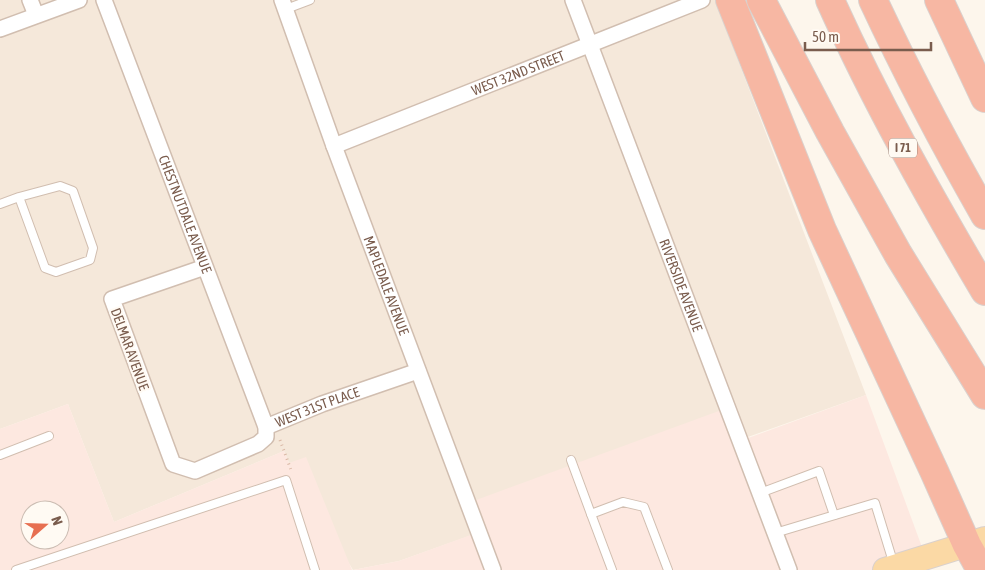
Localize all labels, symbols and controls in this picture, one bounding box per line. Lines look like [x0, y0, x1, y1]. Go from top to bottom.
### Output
scale bar [805, 20, 931, 52]
text: 50 m [812, 28, 839, 45]
street label: WEST 32ND STREET [469, 47, 567, 99]
road number: I 71 [889, 138, 917, 158]
street label: CHESTNUTDALE AVENUE [156, 153, 215, 275]
street label: MAPLEDALE AVENUE [360, 234, 412, 337]
street label: RIVERSIDE AVENUE [656, 237, 706, 334]
street label: DELMAR AVENUE [108, 306, 152, 392]
street label: WEST 31ST PLACE [273, 384, 361, 430]
north arrow [20, 500, 70, 550]
text: N [48, 514, 66, 527]

